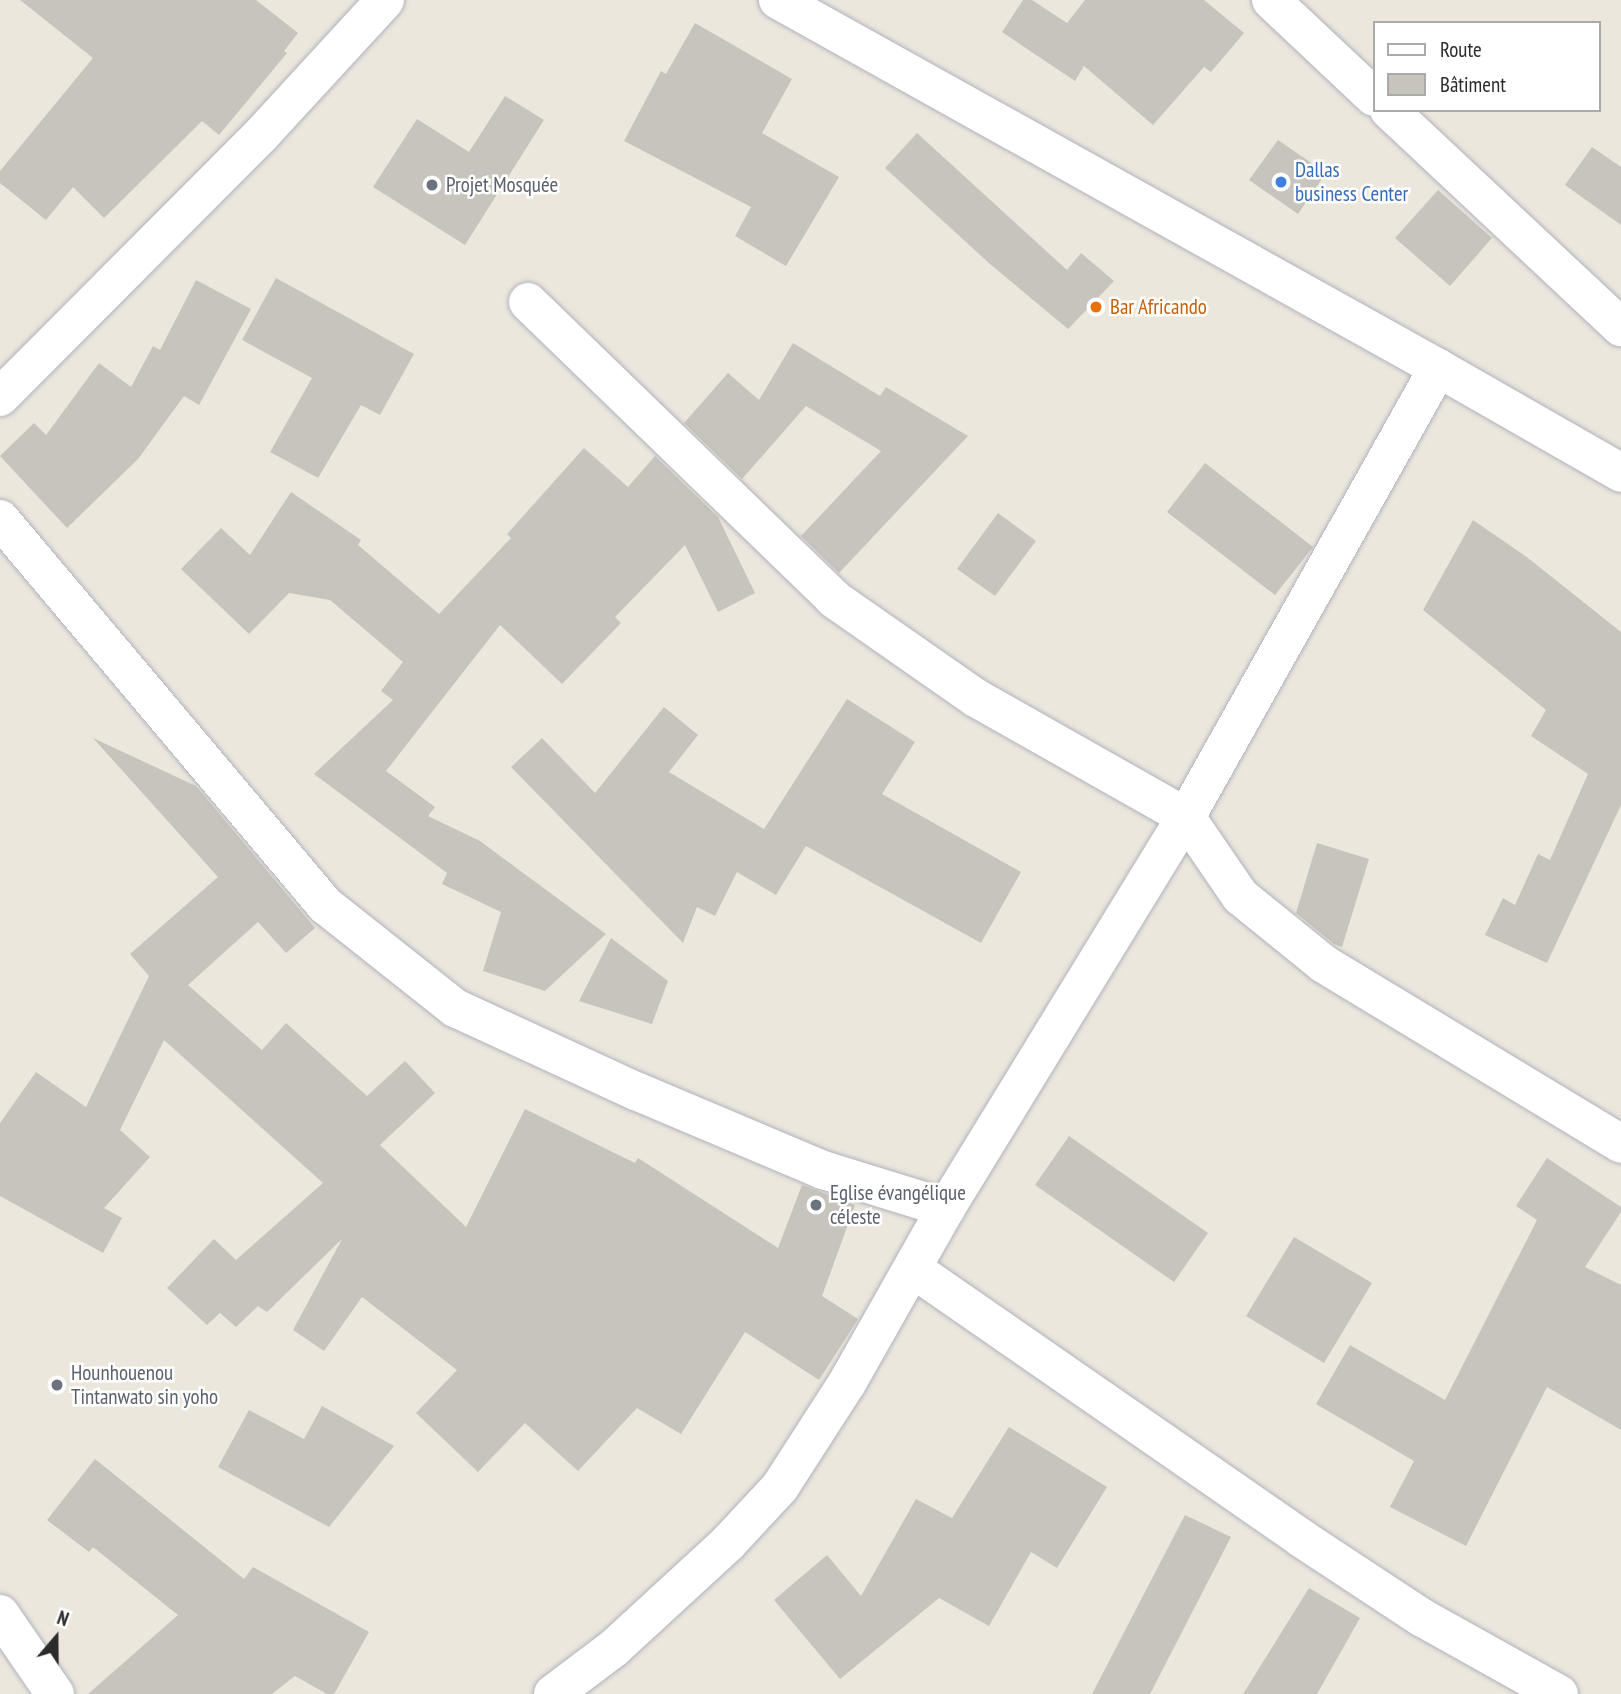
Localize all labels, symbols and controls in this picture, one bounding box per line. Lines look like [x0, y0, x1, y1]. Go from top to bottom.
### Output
legend [1372, 21, 1600, 112]
text: Route [1440, 36, 1482, 63]
text: Bâtiment [1440, 71, 1506, 98]
place label: Dallas business Center [1295, 157, 1408, 207]
place label: Projet Mosquée [446, 172, 558, 198]
marker: Dallas business Center [1273, 174, 1289, 190]
marker: Projet Mosquée [424, 177, 440, 193]
place label: Bar Africando [1110, 294, 1207, 320]
marker: Bar Africando [1088, 299, 1104, 315]
place label: Eglise évangélique céleste [830, 1180, 966, 1230]
marker: Eglise évangélique céleste [808, 1197, 824, 1213]
place label: Hounhouenou Tintanwato sin yoho [71, 1360, 218, 1410]
marker: Hounhouenou Tintanwato sin yoho [49, 1377, 65, 1393]
north arrow [21, 1603, 91, 1673]
text: N [54, 1605, 72, 1631]

